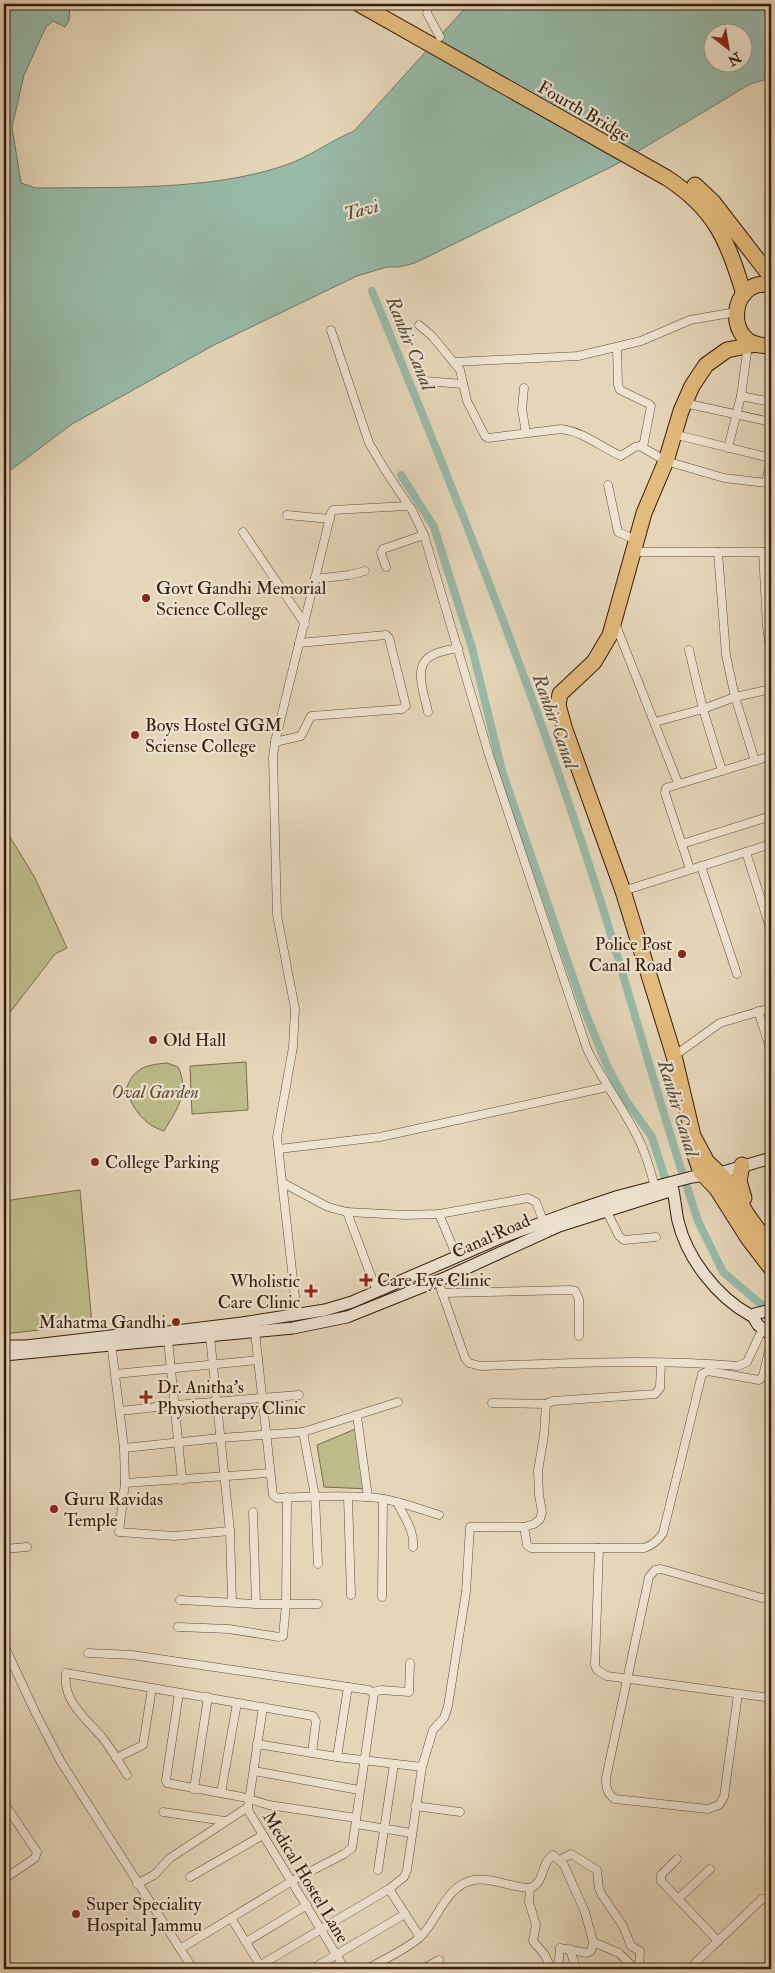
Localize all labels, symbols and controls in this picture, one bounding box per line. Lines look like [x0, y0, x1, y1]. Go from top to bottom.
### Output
north arrow [702, 22, 752, 72]
text: N [724, 48, 745, 69]
street label: Fourth Bridge [533, 76, 634, 147]
water label: Tavi [341, 194, 381, 226]
water label: Ranbir Canal [380, 292, 440, 395]
place label: Govt Gandhi Memorial Science College [156, 577, 327, 621]
marker: Govt Gandhi Memorial Science College [140, 592, 152, 604]
water label: Ranbir Canal [526, 670, 584, 774]
place label: Boys Hostel GGM Sciense College [145, 714, 282, 758]
marker: Boys Hostel GGM Sciense College [129, 729, 141, 741]
place label: Police Post Canal Road [589, 933, 672, 977]
marker: Police Post Canal Road [676, 948, 688, 960]
place label: Old Hall [163, 1029, 227, 1052]
marker: Old Hall [147, 1034, 159, 1046]
water label: Ranbir Canal [652, 1056, 704, 1161]
park label: Oval Garden [111, 1081, 199, 1104]
place label: College Parking [105, 1151, 220, 1174]
marker: College Parking [89, 1156, 101, 1168]
street label: Canal Road [449, 1209, 534, 1264]
place label: Care Eye Clinic [377, 1269, 491, 1292]
place label: Wholistic Care Clinic [218, 1270, 300, 1314]
marker: Care Eye Clinic [359, 1273, 373, 1287]
marker: Wholistic Care Clinic [304, 1284, 318, 1298]
place label: Mahatma Gandhi [39, 1311, 166, 1334]
marker: Mahatma Gandhi [170, 1316, 182, 1328]
place label: Dr. Anitha's Physiotherapy Clinic [157, 1376, 306, 1420]
marker: Dr. Anitha's Physiotherapy Clinic [139, 1390, 153, 1404]
place label: Guru Ravidas Temple [64, 1488, 163, 1532]
marker: Guru Ravidas Temple [48, 1503, 60, 1515]
street label: Medical Hostel Lane [257, 1807, 354, 1948]
place label: Super Speciality Hospital Jammu [86, 1893, 203, 1937]
marker: Super Speciality Hospital Jammu [70, 1908, 82, 1920]

